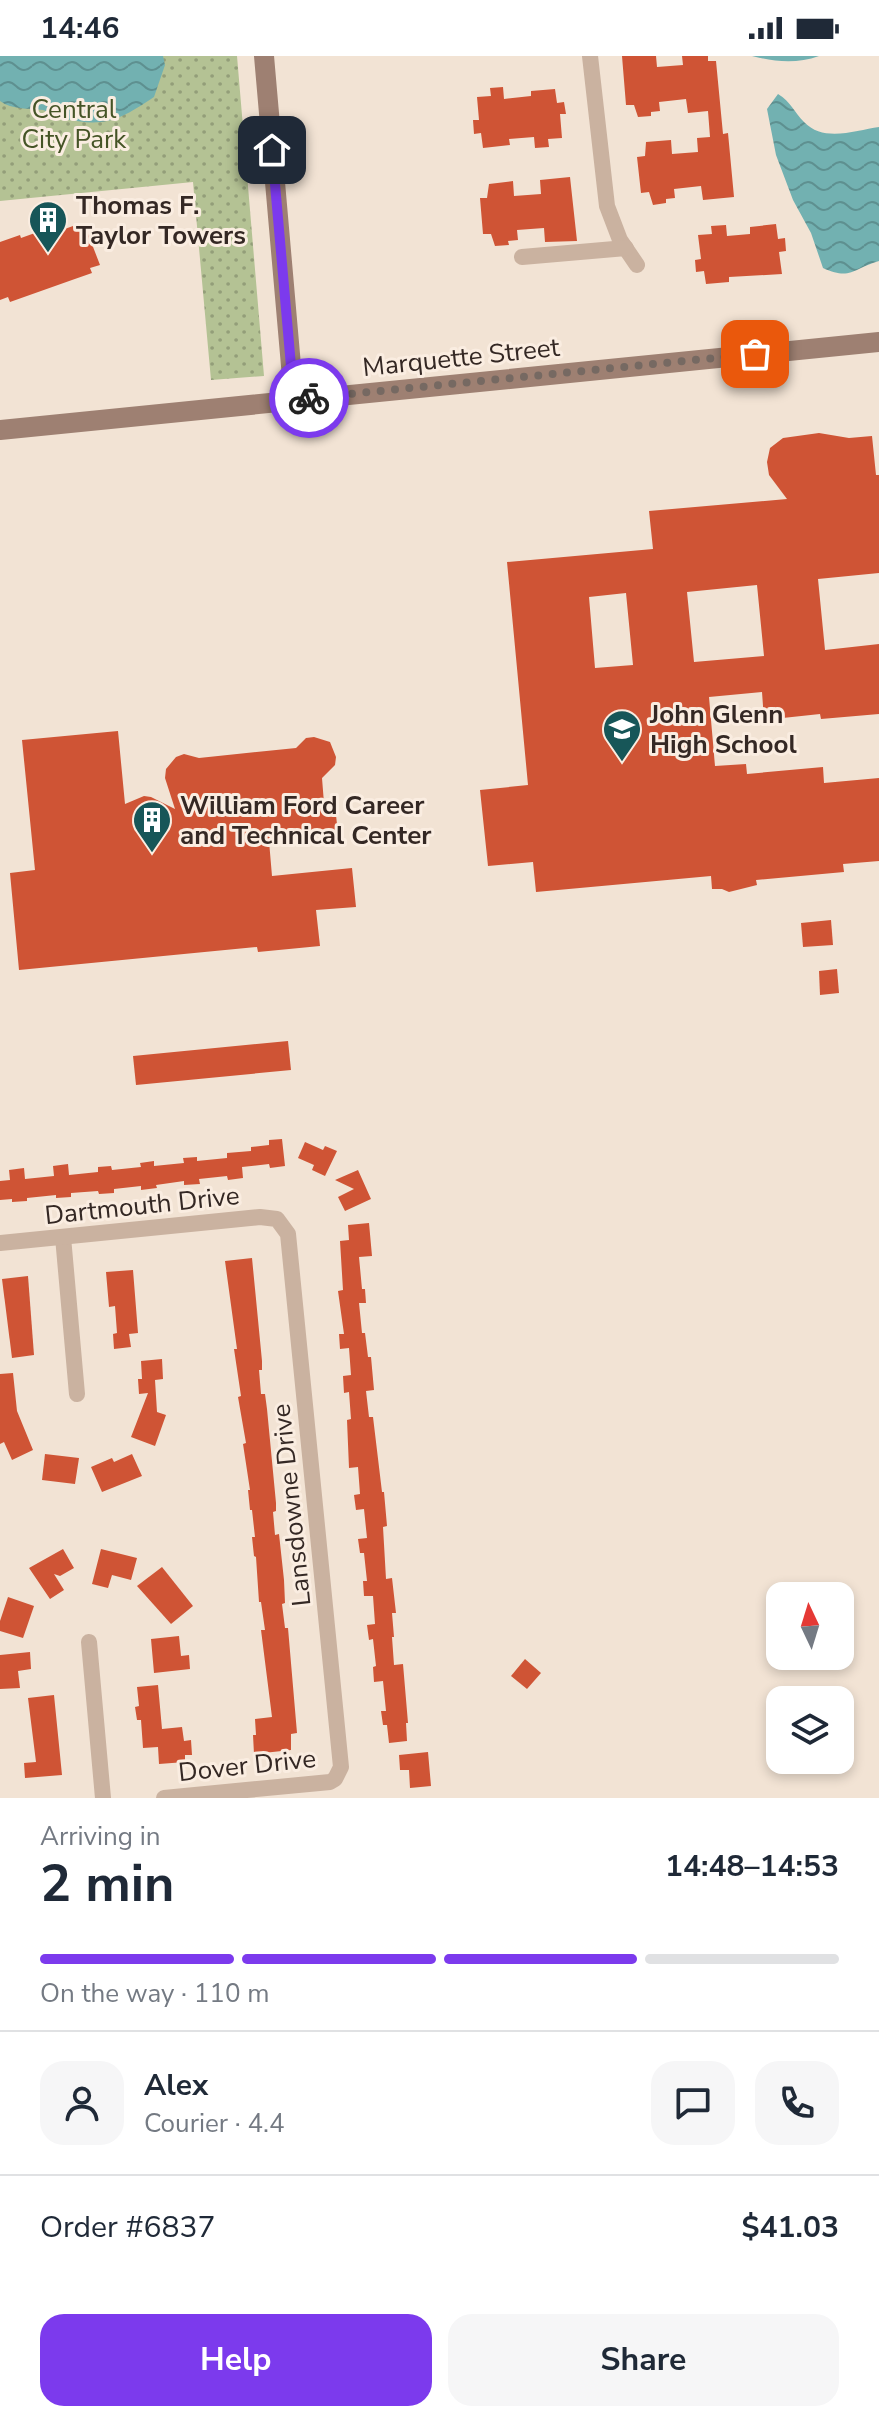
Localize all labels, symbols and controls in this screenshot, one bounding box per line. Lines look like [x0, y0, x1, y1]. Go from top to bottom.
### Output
text: 14:46 [40, 8, 119, 49]
park label: Central City Park [22, 92, 127, 157]
pin [238, 116, 306, 184]
icon: home [250, 128, 294, 172]
place label: Thomas F. Taylor Towers [76, 188, 246, 253]
building icon: Thomas F. Taylor Towers [27, 199, 69, 254]
pin [721, 320, 789, 388]
street label: Marquette Street [361, 330, 562, 385]
icon: bag [733, 332, 777, 376]
courier [269, 358, 349, 438]
icon: bike [287, 376, 331, 420]
place label: John Glenn High School [649, 697, 798, 762]
school or university icon: John Glenn High School [601, 708, 643, 763]
place label: William Ford Career and Technical Center [180, 788, 432, 853]
building icon: William Ford Career and Technical Center [131, 799, 173, 854]
street label: Dartmouth Drive [43, 1178, 241, 1233]
street label: Lansdowne Drive [263, 1402, 320, 1608]
north arrow [766, 1582, 854, 1670]
map controls [766, 1582, 854, 1774]
button: layers [766, 1686, 854, 1774]
street label: Dover Drive [176, 1741, 318, 1790]
text: Arriving in [40, 1819, 161, 1854]
text: 14:48–14:53 [665, 1846, 839, 1887]
text: 2 min [40, 1848, 175, 1919]
text: On the way · 110 m [40, 1976, 269, 2011]
button: person [40, 2061, 124, 2145]
button: chat [651, 2061, 735, 2145]
button: phone [755, 2061, 839, 2145]
text: Alex [144, 2065, 208, 2106]
text: Courier · 4.4 [144, 2106, 285, 2141]
text: Order #6837 [40, 2207, 215, 2248]
text: $41.03 [742, 2207, 839, 2248]
button: Help [40, 2314, 432, 2406]
button: Share [448, 2314, 839, 2406]

